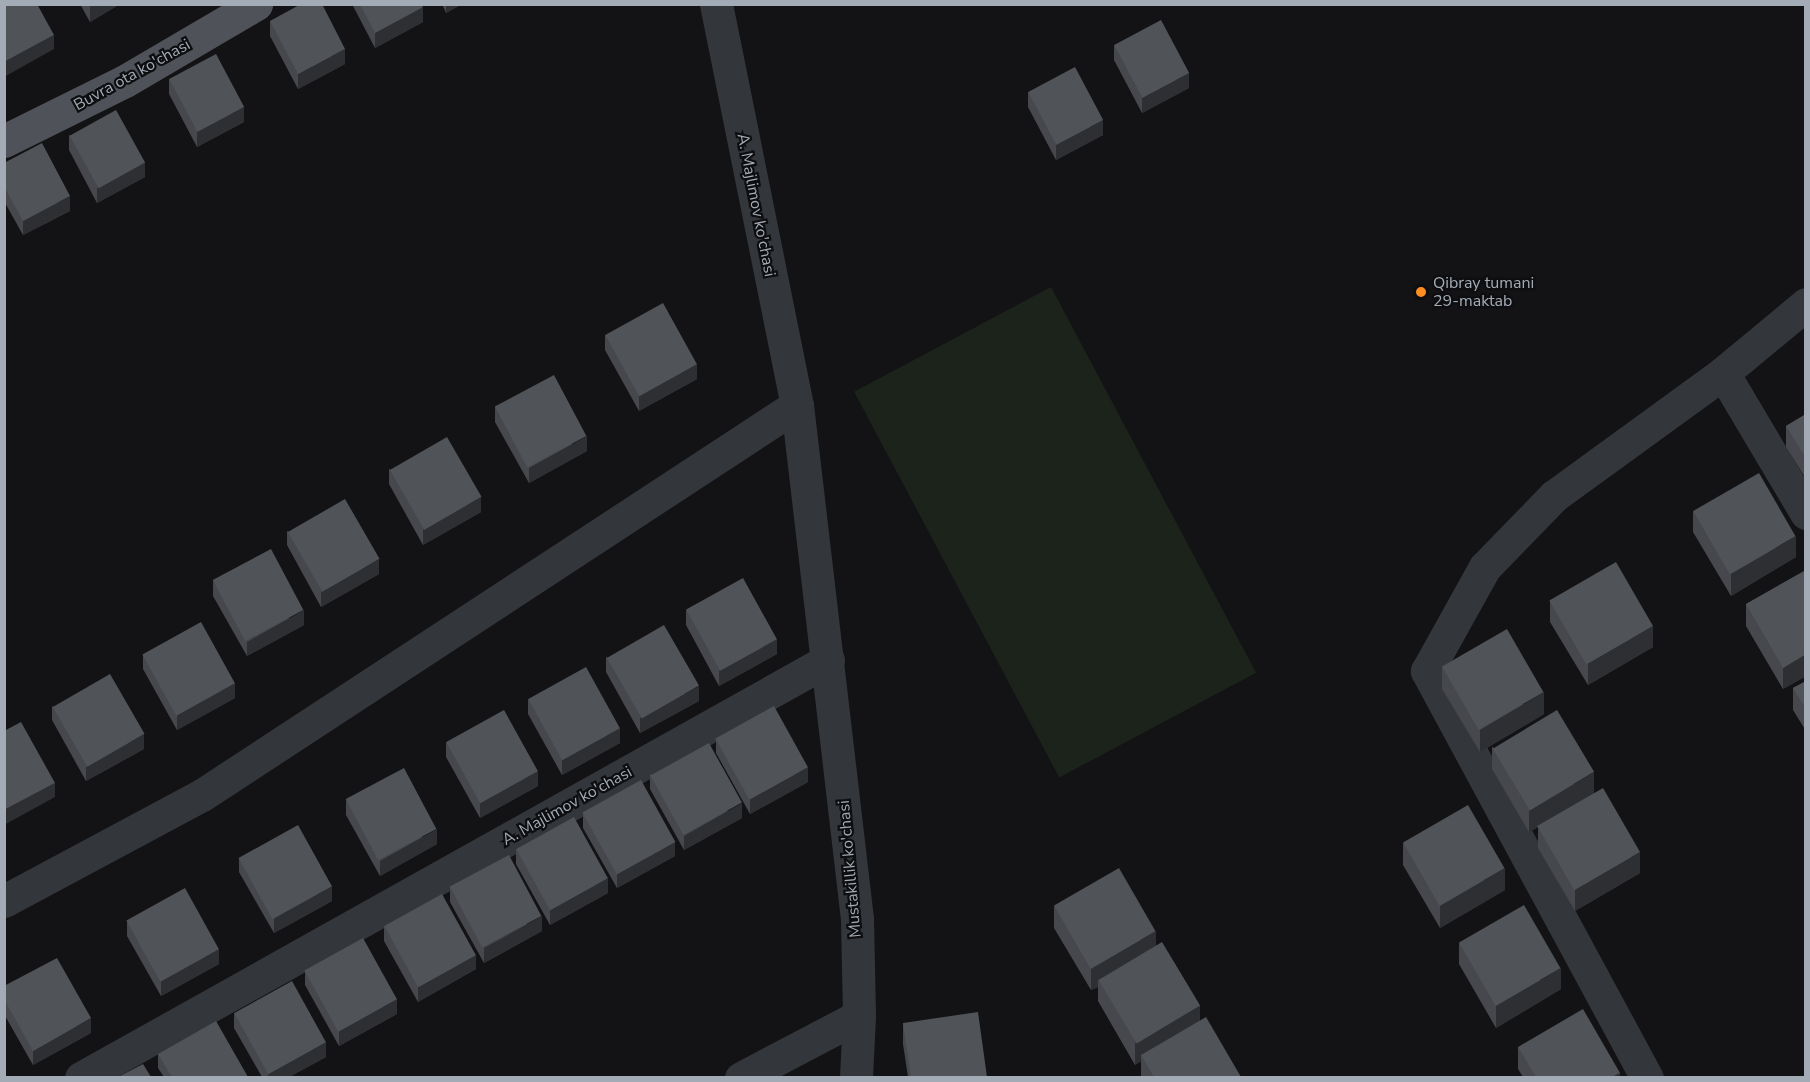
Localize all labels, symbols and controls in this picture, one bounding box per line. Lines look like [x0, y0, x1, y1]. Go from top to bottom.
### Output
street label: Buvra ota ko'chasi [71, 35, 193, 115]
street label: A. Majlimov ko'chasi [733, 132, 779, 278]
place label: Qibray tumani 29-maktab [1433, 273, 1534, 311]
marker: Qibray tumani 29-maktab [1414, 285, 1428, 299]
street label: A. Majlimov ko'chasi [499, 762, 635, 850]
street label: Mustakillik ko'chasi [834, 799, 866, 939]

